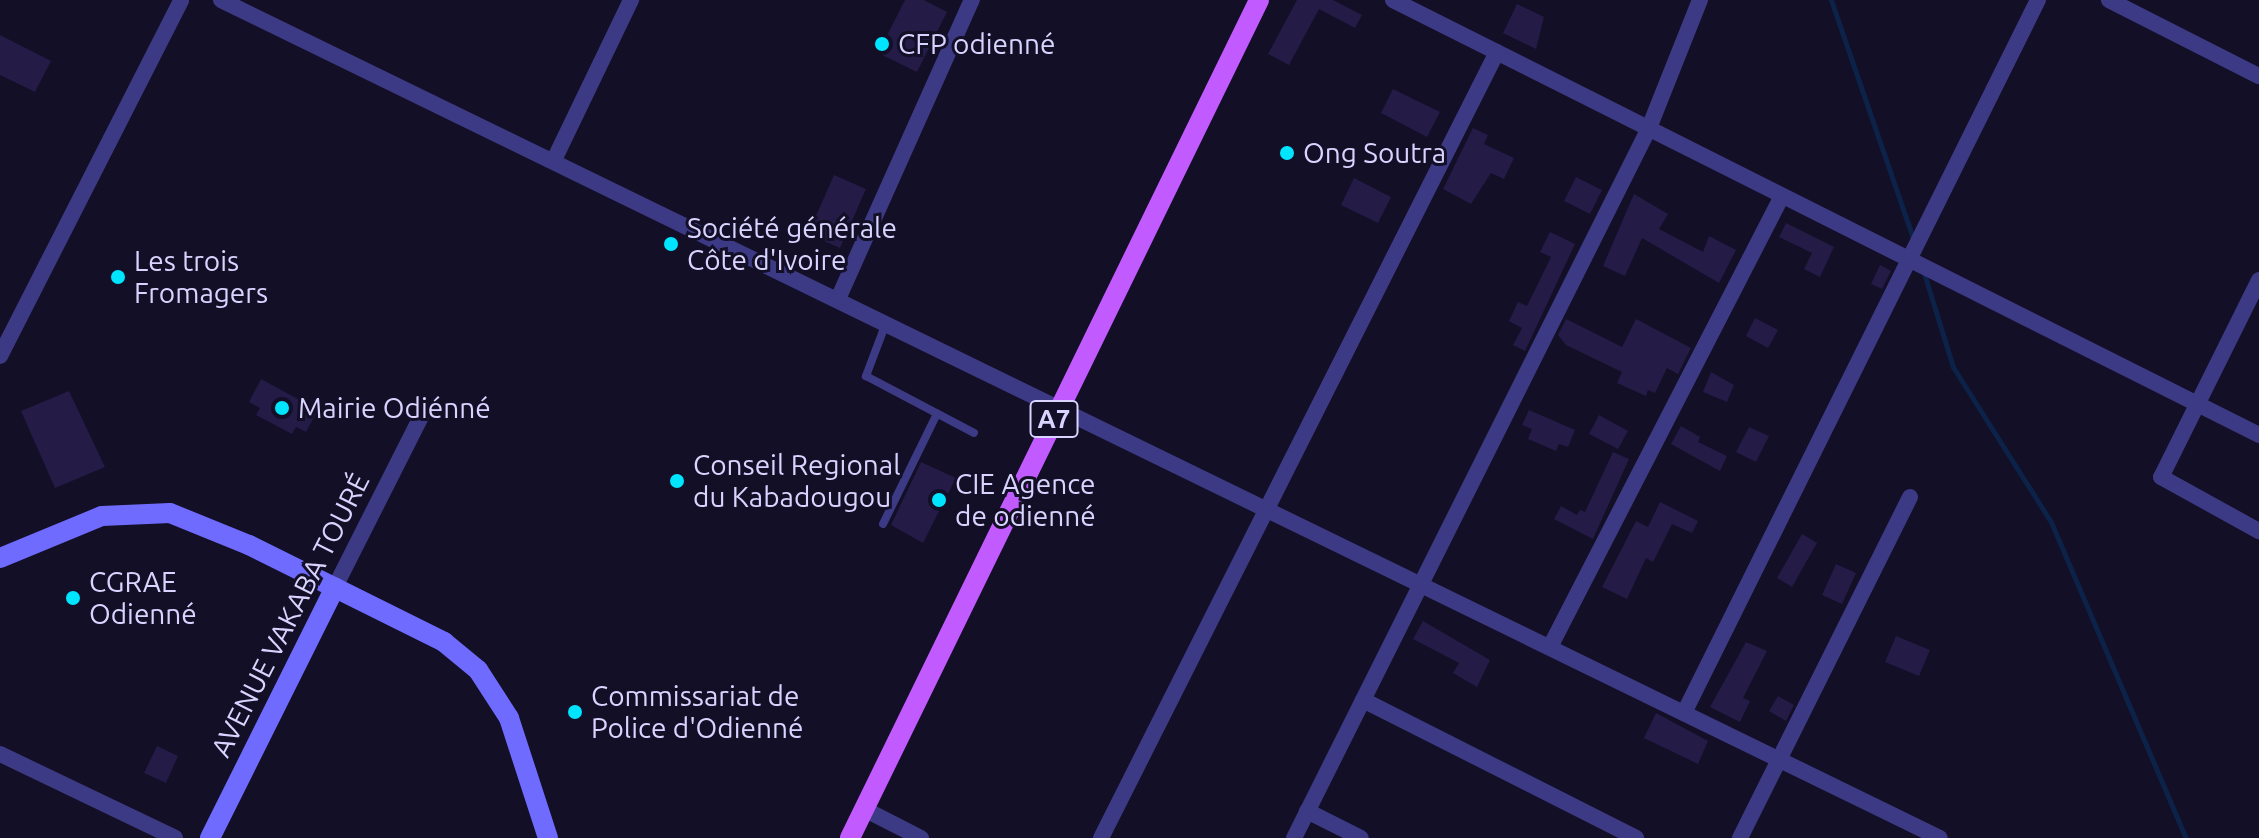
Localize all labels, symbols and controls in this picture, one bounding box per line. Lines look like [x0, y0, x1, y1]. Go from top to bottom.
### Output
place label: CFP odienné [898, 27, 1055, 61]
marker: CFP odienné [873, 35, 891, 53]
place label: Ong Soutra [1303, 136, 1446, 170]
marker: Ong Soutra [1278, 144, 1296, 162]
place label: Société générale Côte d'Ivoire [687, 211, 897, 277]
marker: Société générale Côte d'Ivoire [662, 235, 680, 253]
place label: Les trois Fromagers [134, 244, 268, 310]
marker: Les trois Fromagers [109, 268, 127, 286]
place label: Mairie Odiénné [298, 391, 491, 425]
road number: A7 [1028, 397, 1080, 441]
marker: Mairie Odiénné [273, 399, 291, 417]
place label: Conseil Regional du Kabadougou [693, 448, 901, 514]
place label: CIE Agence de odienné [955, 467, 1096, 533]
street label: AVENUE VAKABA TOURÉ [204, 468, 376, 762]
marker: Conseil Regional du Kabadougou [668, 472, 686, 490]
marker: CIE Agence de odienné [930, 491, 948, 509]
place label: CGRAE Odienné [89, 565, 197, 631]
marker: CGRAE Odienné [64, 589, 82, 607]
place label: Commissariat de Police d'Odienné [591, 679, 803, 745]
marker: Commissariat de Police d'Odienné [566, 703, 584, 721]

